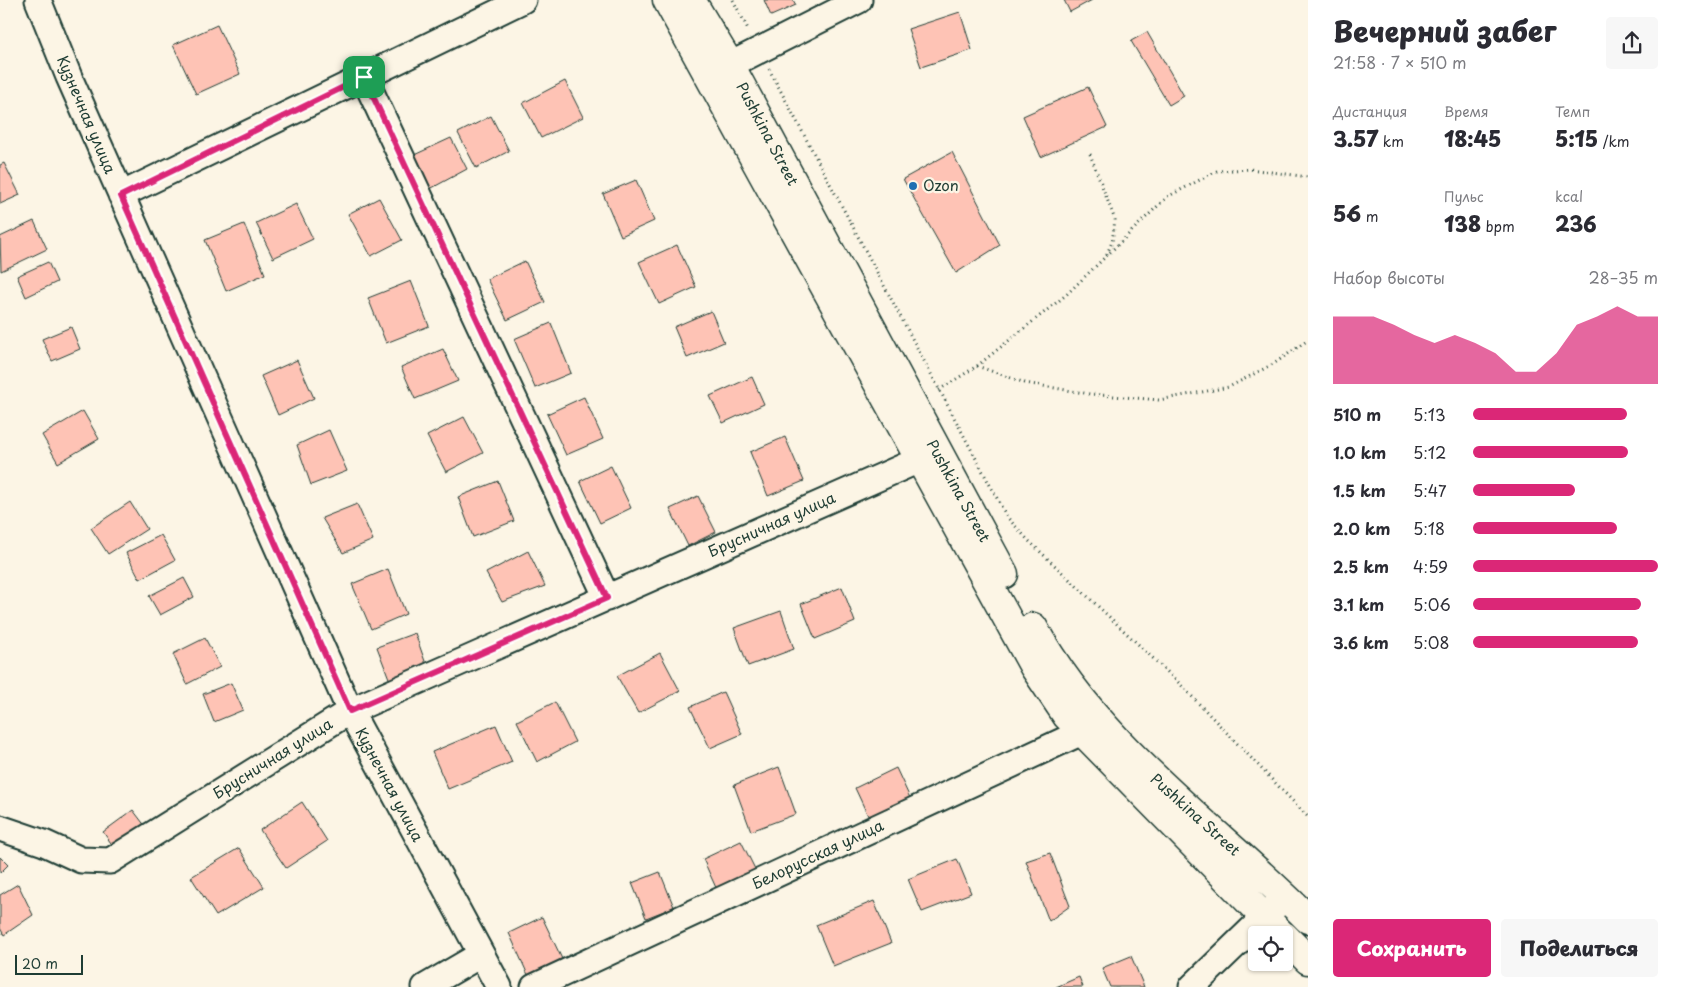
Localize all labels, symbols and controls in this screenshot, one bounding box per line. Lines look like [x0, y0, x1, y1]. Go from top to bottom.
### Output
text: Вечерний забег [1333, 9, 1556, 52]
button: share [1606, 17, 1658, 69]
text: 21:58 · 7 × 510 m [1333, 50, 1467, 74]
street label: Кузнечная улица [52, 52, 123, 178]
pin [343, 56, 385, 98]
icon: arrive [350, 63, 378, 91]
street label: Pushkina Street [731, 77, 805, 189]
text: Дистанция [1333, 101, 1407, 122]
text: Время [1444, 101, 1489, 122]
text: Темп [1555, 101, 1590, 122]
text: 3.57 [1333, 122, 1378, 154]
text: 18:45 [1444, 122, 1501, 154]
text: 5:15 [1555, 122, 1598, 154]
text: km [1378, 131, 1404, 152]
text: /km [1598, 131, 1630, 152]
place label: Ozon [923, 173, 959, 196]
marker: Ozon [907, 180, 919, 192]
text: Пульс [1444, 186, 1484, 207]
text: kcal [1555, 186, 1583, 207]
text: 56 [1333, 197, 1361, 229]
text: m [1361, 206, 1378, 227]
text: 138 [1444, 207, 1481, 239]
text: 236 [1555, 207, 1597, 239]
text: bpm [1481, 216, 1515, 237]
text: Набор высоты [1333, 265, 1445, 289]
text: 28–35 m [1588, 265, 1658, 289]
text: 510 m [1333, 402, 1381, 426]
text: 5:13 [1413, 402, 1446, 426]
street label: Pushkina Street [922, 435, 997, 546]
text: 1.0 km [1333, 440, 1386, 464]
text: 5:12 [1413, 440, 1446, 464]
text: 1.5 km [1333, 478, 1386, 502]
text: 5:47 [1413, 478, 1447, 502]
street label: Брусничная улица [704, 485, 839, 562]
text: 2.0 km [1333, 516, 1390, 540]
text: 5:18 [1413, 516, 1445, 540]
text: 2.5 km [1333, 554, 1389, 578]
text: 4:59 [1413, 554, 1448, 578]
text: 3.1 km [1333, 592, 1384, 616]
text: 5:06 [1413, 592, 1451, 616]
text: 3.6 km [1333, 630, 1389, 654]
text: 5:08 [1413, 630, 1450, 654]
street label: Брусничная улица [208, 711, 337, 804]
street label: Кузнечная улица [351, 723, 430, 846]
street label: Pushkina Street [1146, 767, 1246, 861]
street label: Белорусская улица [748, 813, 888, 894]
button: Сохранить [1333, 919, 1491, 977]
button: Поделиться [1501, 919, 1658, 977]
map controls [1248, 926, 1293, 971]
button: locate [1248, 926, 1293, 971]
scale bar [15, 952, 82, 975]
text: 20 m [22, 953, 58, 974]

